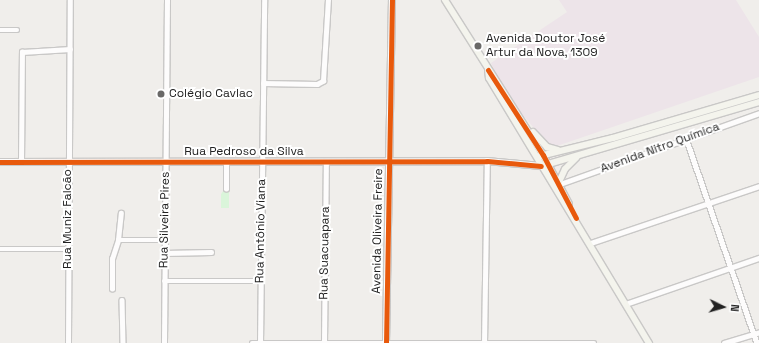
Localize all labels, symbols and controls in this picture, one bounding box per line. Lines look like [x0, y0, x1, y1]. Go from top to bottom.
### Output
place label: Avenida Doutor José Artur da Nova, 1309 [486, 32, 605, 60]
marker: Avenida Doutor José Artur da Nova, 1309 [473, 41, 483, 51]
place label: Colégio Cavlac [169, 87, 253, 101]
marker: Colégio Cavlac [156, 89, 166, 99]
street label: Avenida Nitro Química [599, 120, 721, 176]
street label: Rua Pedroso da Silva [184, 145, 304, 159]
street label: Avenida Oliveira Freire [370, 168, 386, 294]
street label: Rua Muniz Falcão [61, 169, 75, 269]
street label: Rua Silveira Pires [157, 172, 173, 268]
street label: Rua Antônio Viana [253, 179, 269, 283]
street label: Rua Suacuapara [317, 206, 333, 300]
north arrow [703, 287, 743, 327]
text: N [728, 304, 742, 312]

